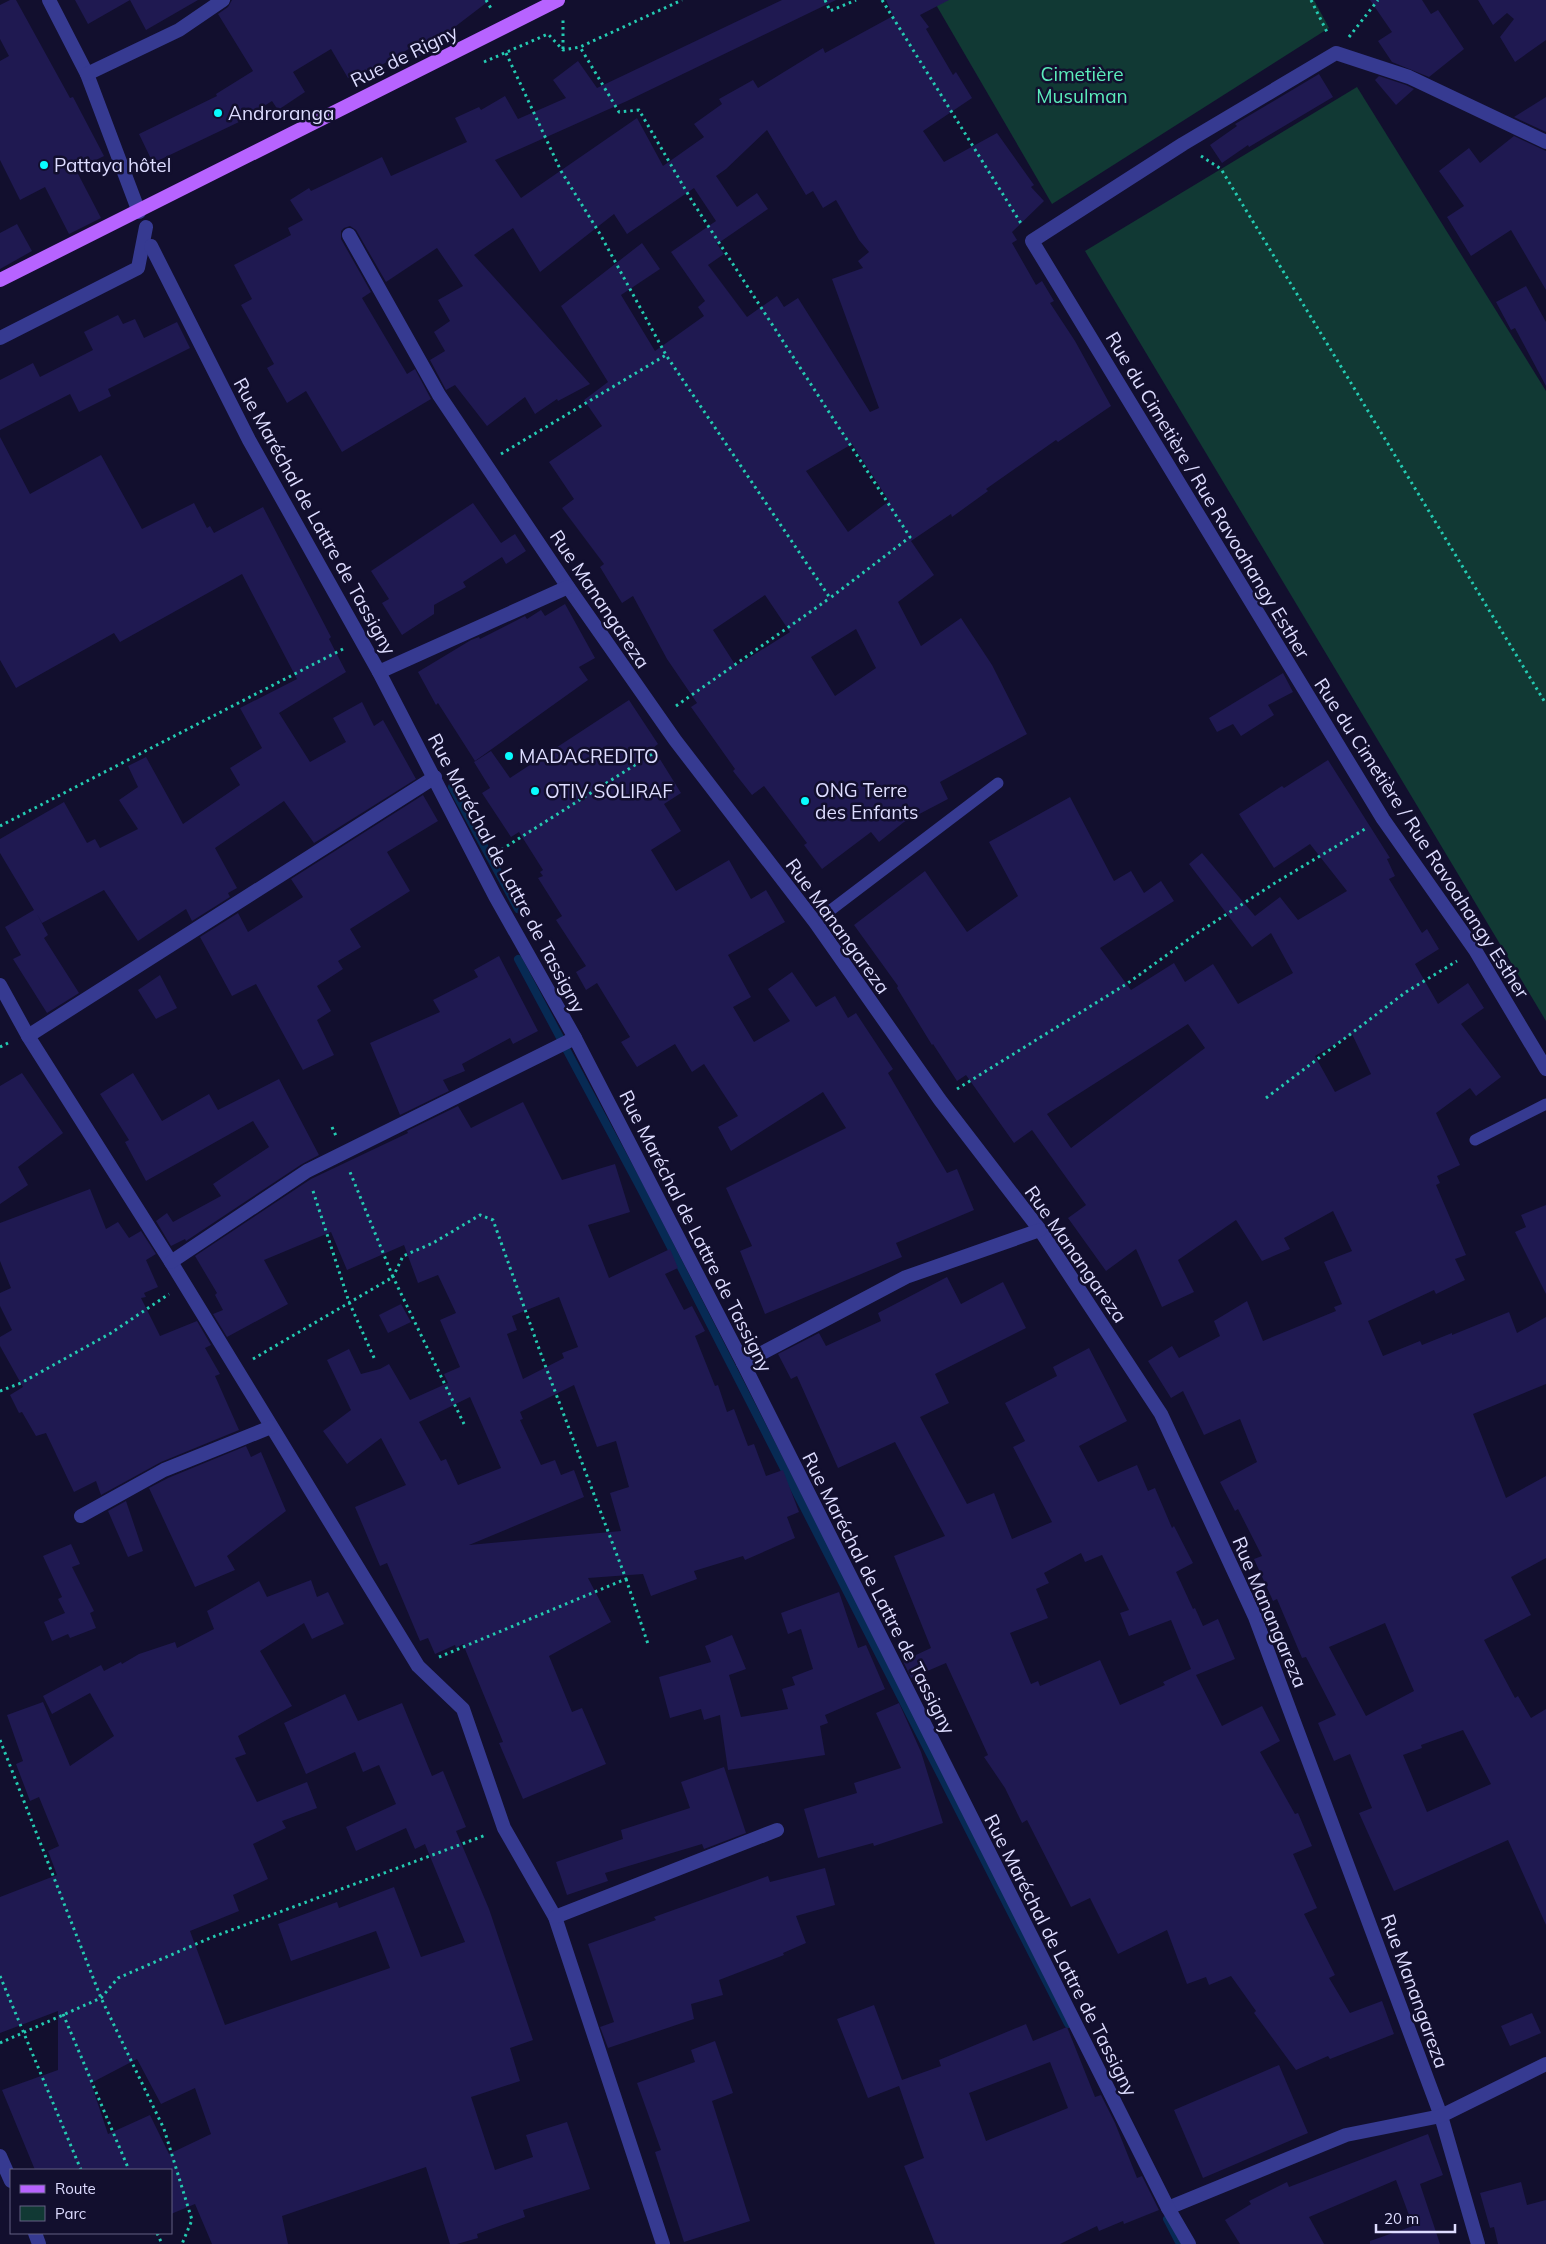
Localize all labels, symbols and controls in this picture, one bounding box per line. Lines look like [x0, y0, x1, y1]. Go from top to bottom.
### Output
street label: Rue de Rigny [346, 20, 462, 92]
park label: Cimetière Musulman [1036, 62, 1128, 108]
place label: Androranga [228, 101, 334, 125]
marker: Androranga [212, 107, 224, 119]
place label: Pattaya hôtel [54, 153, 171, 177]
marker: Pattaya hôtel [38, 159, 50, 171]
street label: Rue du Cimetière / Rue Ravoahangy Esther [1101, 327, 1315, 663]
street label: Rue Maréchal de Lattre de Tassigny [229, 373, 401, 659]
street label: Rue Manangareza [545, 525, 655, 673]
street label: Rue du Cimetière / Rue Ravoahangy Esther [1309, 673, 1535, 1003]
street label: Rue Maréchal de Lattre de Tassigny [423, 729, 591, 1017]
place label: MADACREDITO [519, 744, 659, 768]
marker: MADACREDITO [503, 750, 515, 762]
place label: ONG Terre des Enfants [815, 778, 918, 824]
place label: OTIV SOLIRAF [545, 779, 673, 803]
marker: OTIV SOLIRAF [529, 785, 541, 797]
marker: ONG Terre des Enfants [799, 795, 811, 807]
street label: Rue Manangareza [781, 853, 895, 999]
street label: Rue Maréchal de Lattre de Tassigny [614, 1086, 778, 1376]
street label: Rue Manangareza [1020, 1181, 1132, 1327]
street label: Rue Maréchal de Lattre de Tassigny [797, 1448, 961, 1738]
street label: Rue Manangareza [1227, 1533, 1313, 1691]
street label: Rue Maréchal de Lattre de Tassigny [979, 1810, 1143, 2100]
street label: Rue Manangareza [1376, 1911, 1454, 2071]
legend [10, 2169, 172, 2234]
text: Route [55, 2179, 96, 2198]
scale bar [1376, 2202, 1455, 2234]
text: Parc [55, 2204, 86, 2223]
text: 20 m [1384, 2209, 1419, 2228]

